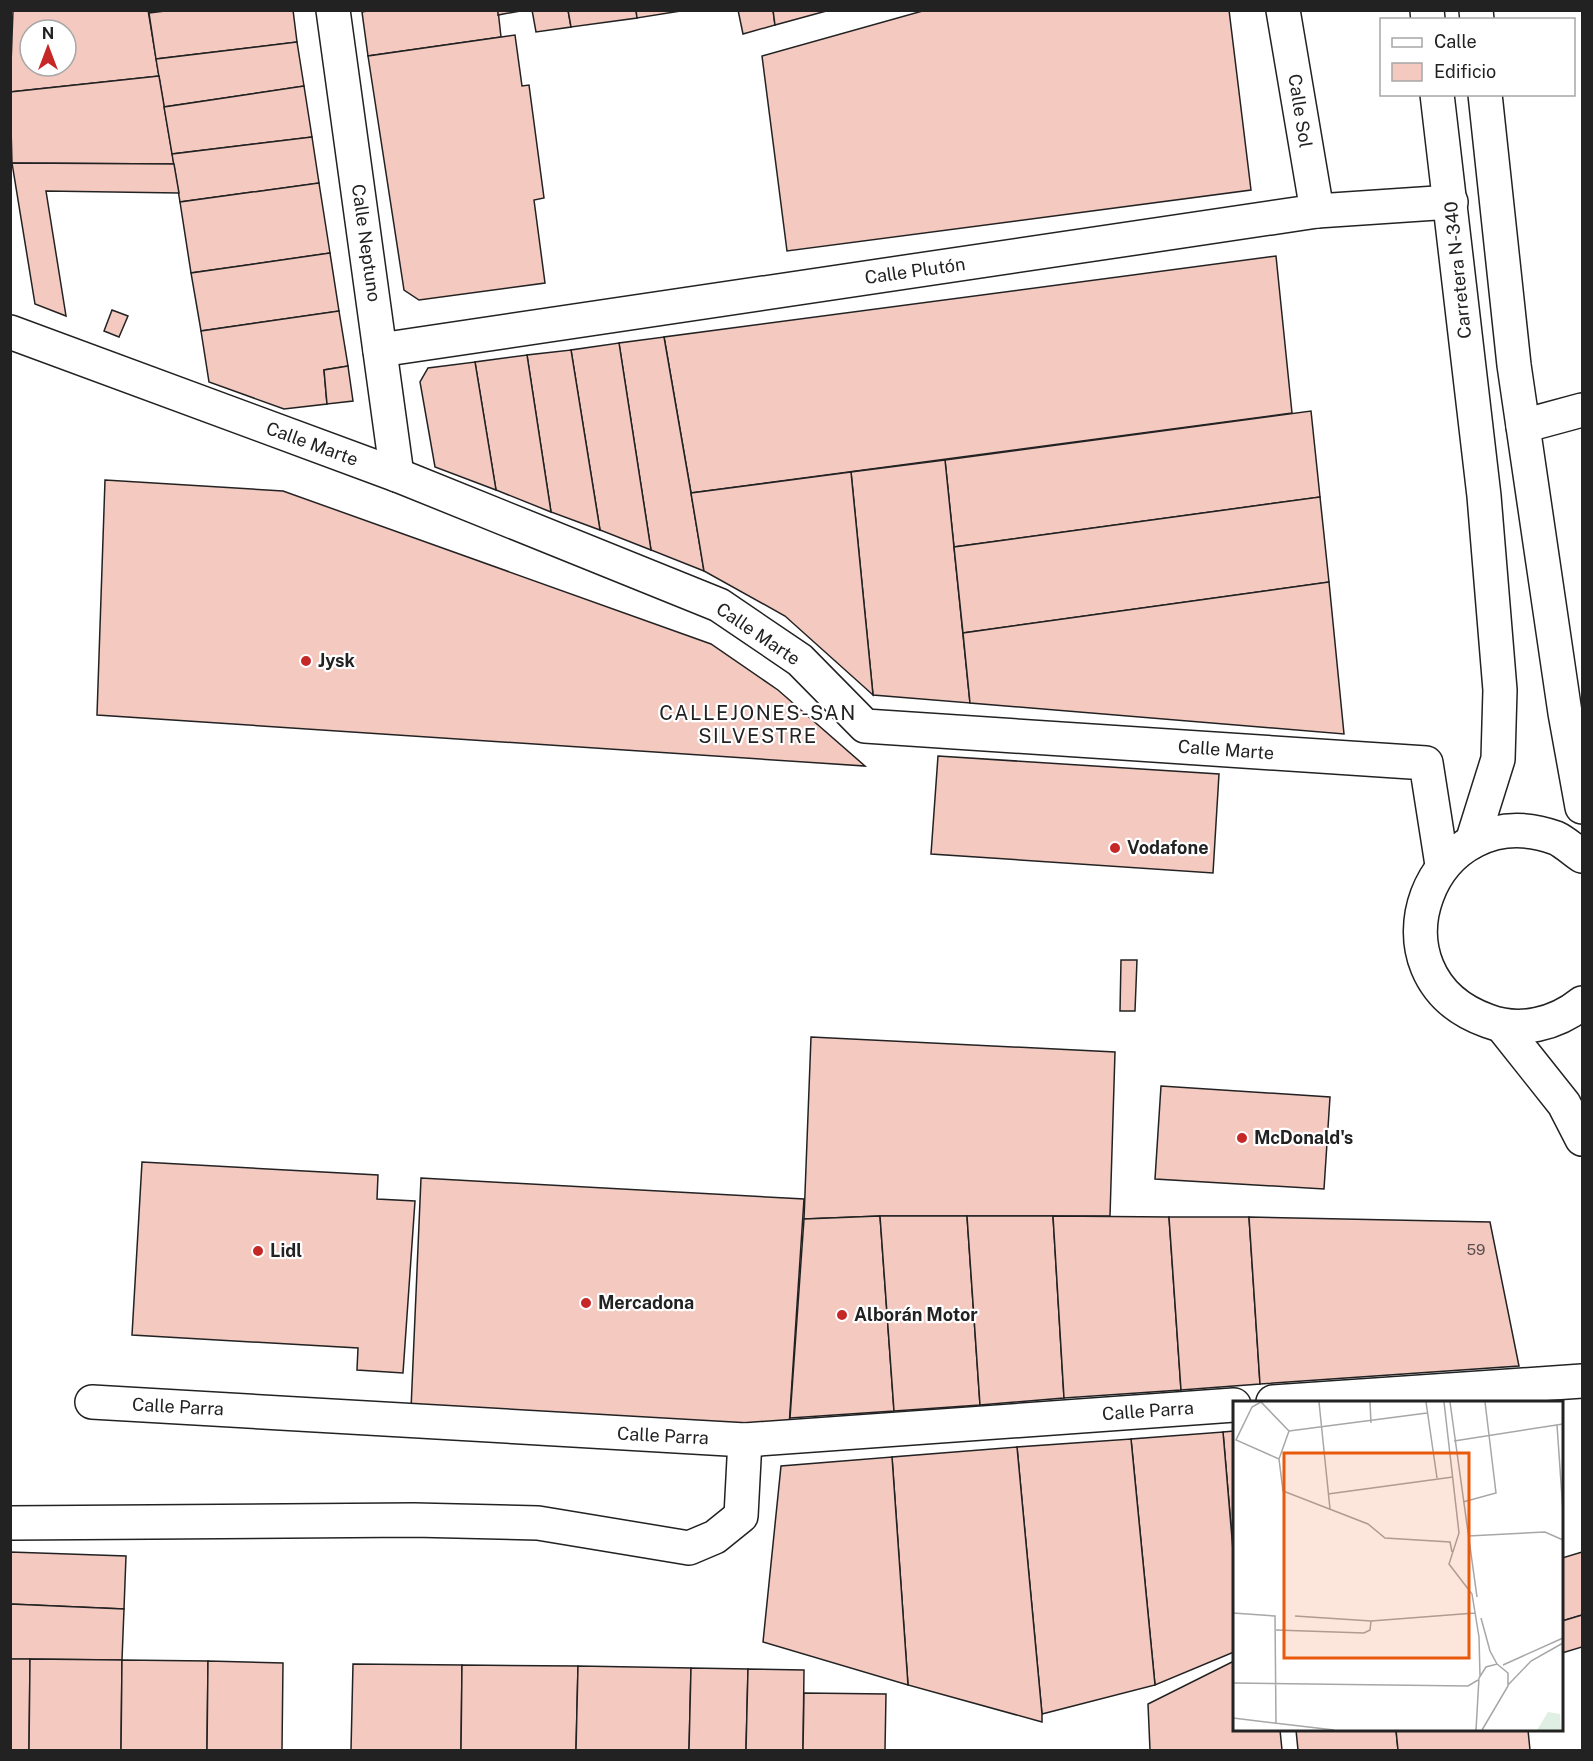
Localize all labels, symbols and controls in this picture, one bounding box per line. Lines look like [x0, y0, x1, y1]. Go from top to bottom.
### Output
north arrow [18, 18, 78, 78]
legend [1380, 18, 1575, 96]
text: N [42, 24, 54, 43]
text: Calle [1434, 31, 1477, 52]
text: Edificio [1434, 61, 1496, 82]
street label: Calle Sol [1284, 72, 1317, 149]
street label: Calle Neptuno [348, 183, 385, 303]
street label: Carretera N-340 [1440, 200, 1475, 340]
street label: Calle Plutón [863, 253, 967, 288]
street label: Calle Marte [263, 417, 361, 470]
street label: Calle Marte [712, 598, 804, 669]
place label: Jysk [318, 650, 356, 671]
marker: Jysk [299, 654, 313, 668]
district label: CALLEJONES-SAN SILVESTRE [659, 701, 857, 748]
street label: Calle Marte [1177, 736, 1275, 763]
place label: Vodafone [1127, 837, 1209, 858]
marker: Vodafone [1108, 841, 1122, 855]
place label: McDonald's [1254, 1127, 1353, 1148]
marker: McDonald's [1235, 1131, 1249, 1145]
place label: Lidl [270, 1240, 302, 1261]
house number: 59 [1467, 1241, 1485, 1258]
marker: Lidl [251, 1244, 265, 1258]
place label: Mercadona [598, 1292, 694, 1313]
marker: Mercadona [579, 1296, 593, 1310]
place label: Alborán Motor [854, 1304, 978, 1325]
marker: Alborán Motor [835, 1308, 849, 1322]
street label: Calle Parra [132, 1394, 224, 1419]
street label: Calle Parra [1101, 1397, 1194, 1424]
inset map [1233, 1401, 1563, 1731]
street label: Calle Parra [617, 1423, 709, 1448]

